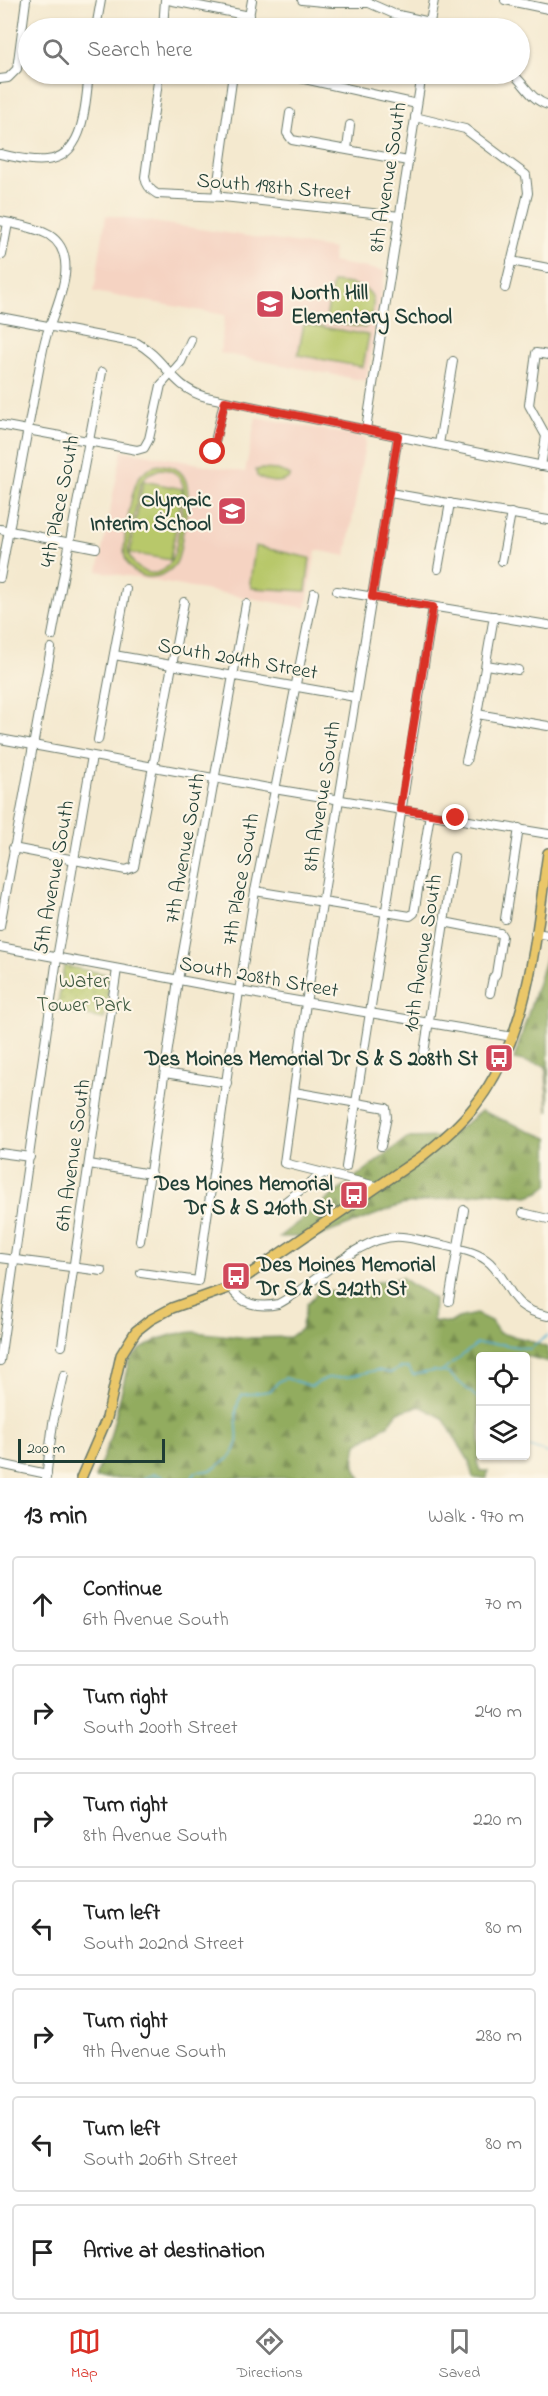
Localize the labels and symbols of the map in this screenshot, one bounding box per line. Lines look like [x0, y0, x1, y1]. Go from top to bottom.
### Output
street label: 8th Avenue South [362, 100, 416, 255]
street label: South 198th Street [195, 166, 352, 210]
place label: North Hill Elementary School [291, 279, 453, 335]
school or university icon: North Hill Elementary School [254, 288, 286, 320]
street label: 4th Place South [33, 433, 88, 570]
route start [199, 438, 225, 464]
place label: Olympic Interim School [90, 486, 212, 540]
school or university icon: Olympic Interim School [216, 495, 248, 527]
street label: South 204th Street [155, 631, 320, 689]
street label: 8th Avenue South [296, 719, 350, 874]
street label: 7th Avenue South [158, 771, 214, 926]
street label: 5th Avenue South [27, 798, 83, 957]
route end [442, 804, 468, 830]
street label: 7th Place South [216, 811, 268, 948]
street label: 10th Avenue South [397, 872, 451, 1034]
street label: South 208th Street [177, 949, 341, 1007]
park label: Water Tower Park [36, 967, 132, 1021]
bus stop icon: Des Moines Memorial Dr S & S 208th St [483, 1042, 515, 1074]
place label: Des Moines Memorial Dr S & S 208th St [144, 1045, 479, 1075]
street label: 6th Avenue South [48, 1077, 99, 1233]
place label: Des Moines Memorial Dr S & S 210th St [154, 1170, 334, 1224]
bus stop icon: Des Moines Memorial Dr S & S 210th St [338, 1179, 370, 1211]
place label: Des Moines Memorial Dr S & S 212th St [256, 1251, 436, 1305]
bus stop icon: Des Moines Memorial Dr S & S 212th St [220, 1260, 252, 1292]
scale bar [18, 1436, 165, 1464]

